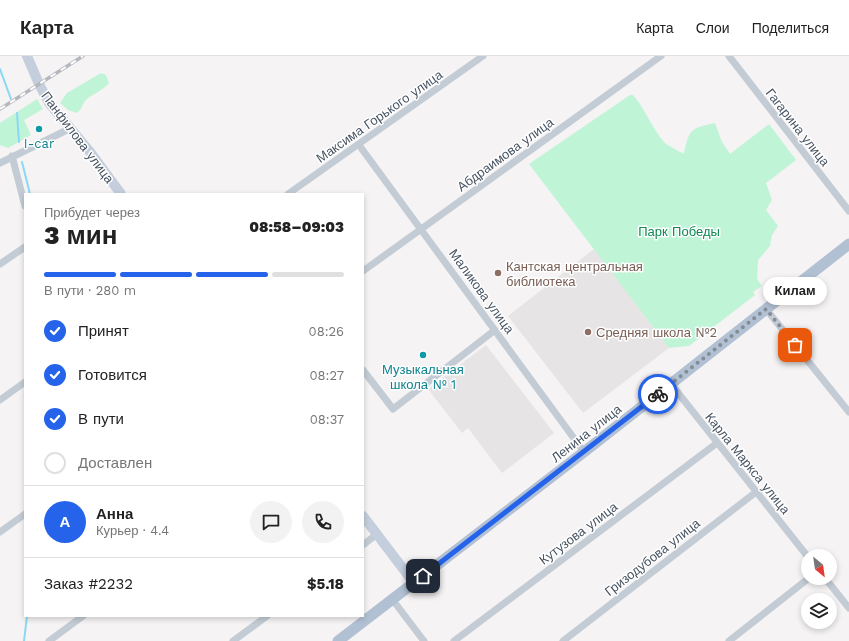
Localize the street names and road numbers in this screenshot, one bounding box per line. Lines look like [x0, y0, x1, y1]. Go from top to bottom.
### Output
street label: Максима Горького улица [313, 67, 446, 166]
street label: Гагарина улица [763, 86, 833, 170]
street label: Панфилова улица [38, 89, 117, 187]
street label: Абдраимова улица [454, 114, 557, 194]
street label: Маликова улица [446, 246, 518, 337]
street label: Ленина улица [548, 401, 625, 465]
street label: Карла Маркса улица [702, 410, 794, 518]
street label: Кутузова улица [536, 499, 621, 568]
street label: Гризодубова улица [602, 515, 703, 599]

